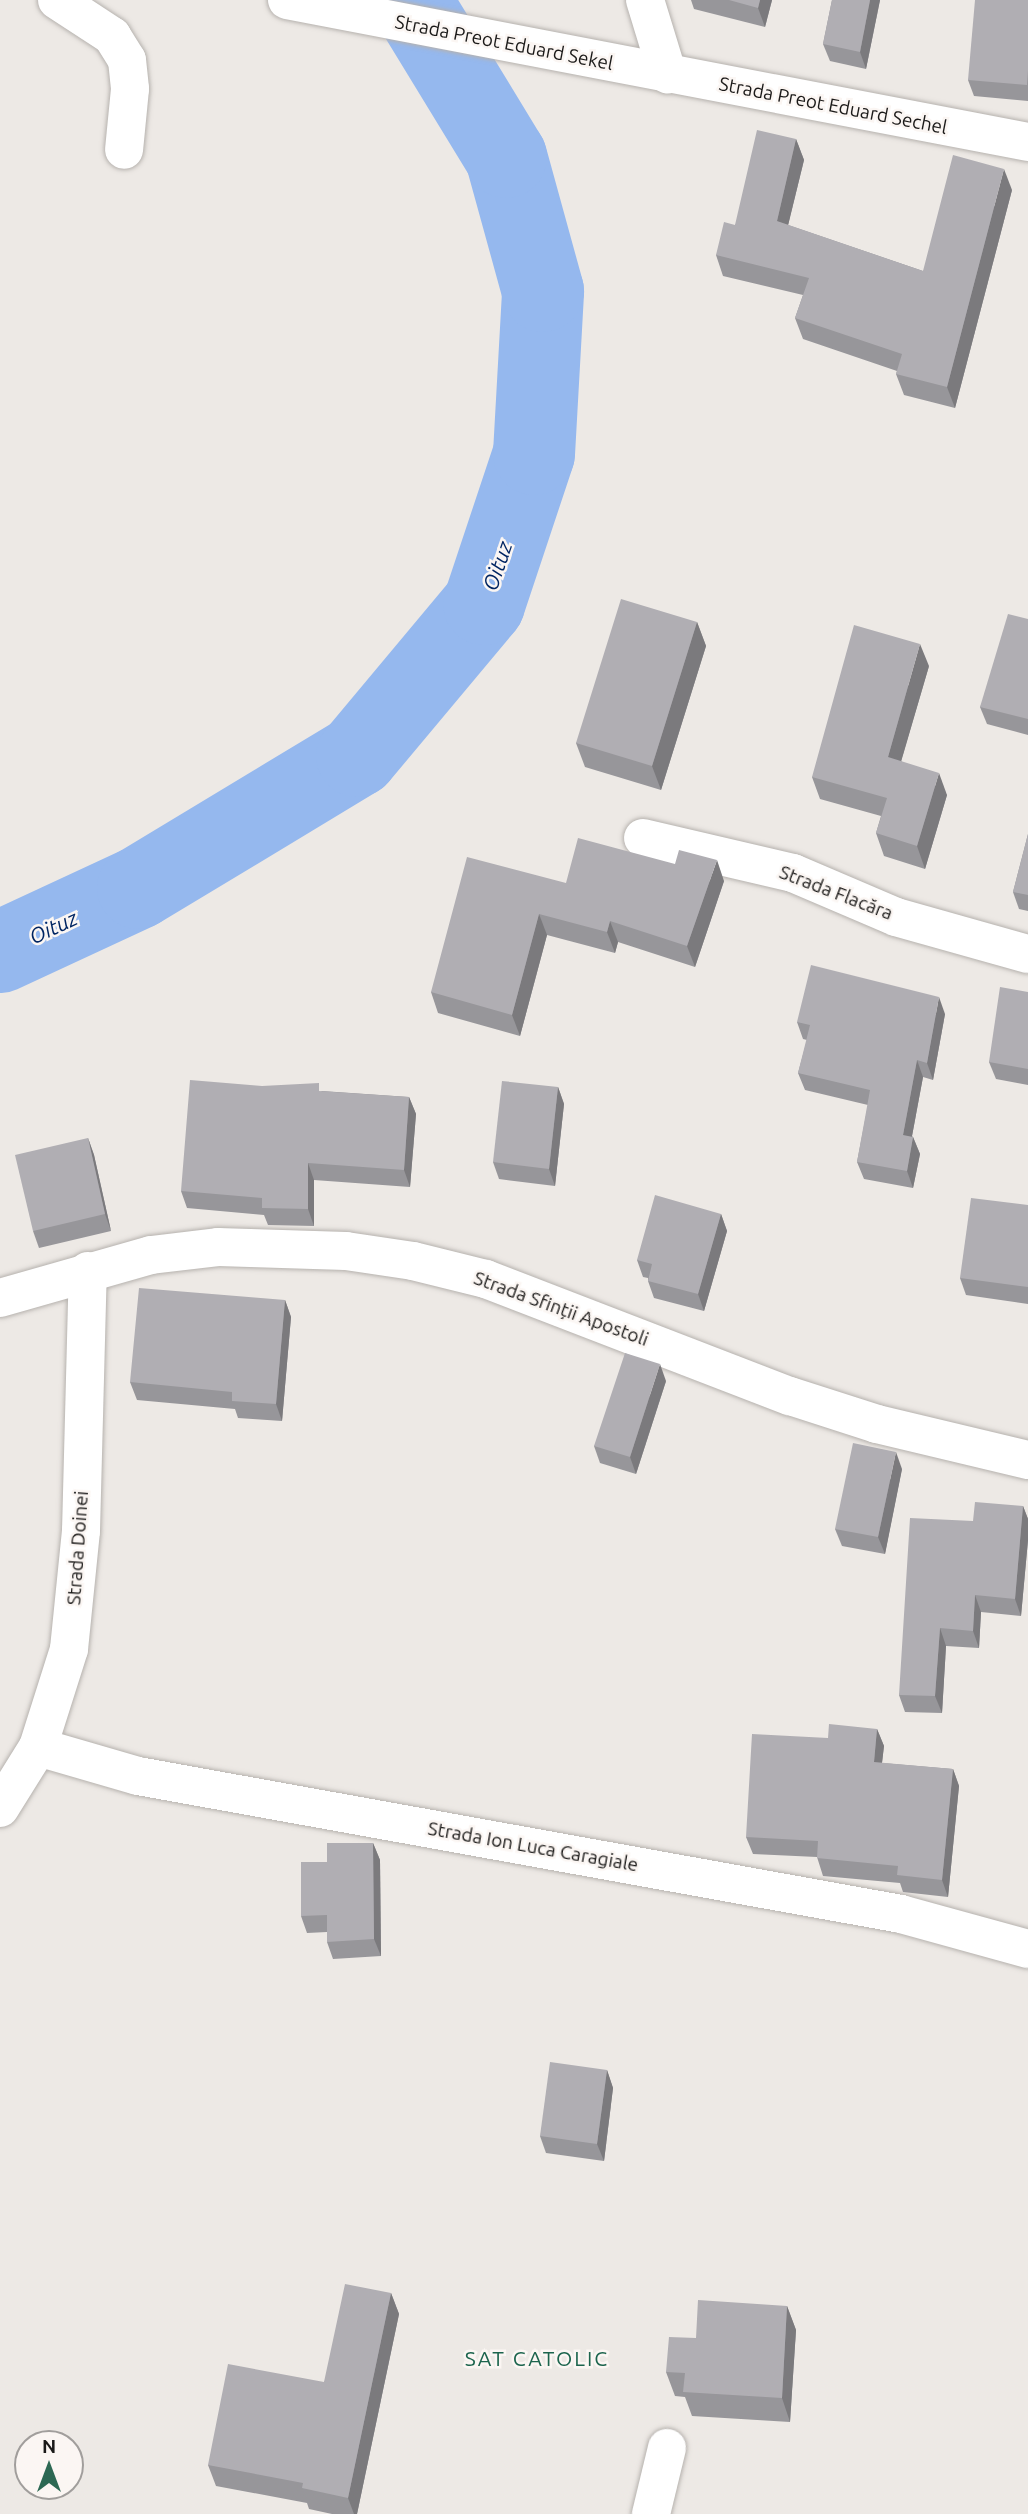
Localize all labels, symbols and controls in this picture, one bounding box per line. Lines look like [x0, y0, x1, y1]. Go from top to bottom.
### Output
street label: Strada Preot Eduard Sekel [393, 11, 615, 75]
street label: Strada Preot Eduard Sechel [717, 73, 949, 139]
water label: Oituz [477, 538, 517, 594]
street label: Strada Flacăra [776, 861, 896, 925]
water label: Oituz [25, 905, 81, 949]
street label: Strada Sfinții Apostoli [471, 1267, 651, 1351]
street label: Strada Doinei [63, 1490, 93, 1606]
street label: Strada Ion Luca Caragiale [426, 1817, 640, 1877]
district label: SAT CATOLIC [466, 2345, 608, 2371]
north arrow [14, 2430, 84, 2500]
text: N [42, 2435, 56, 2457]

